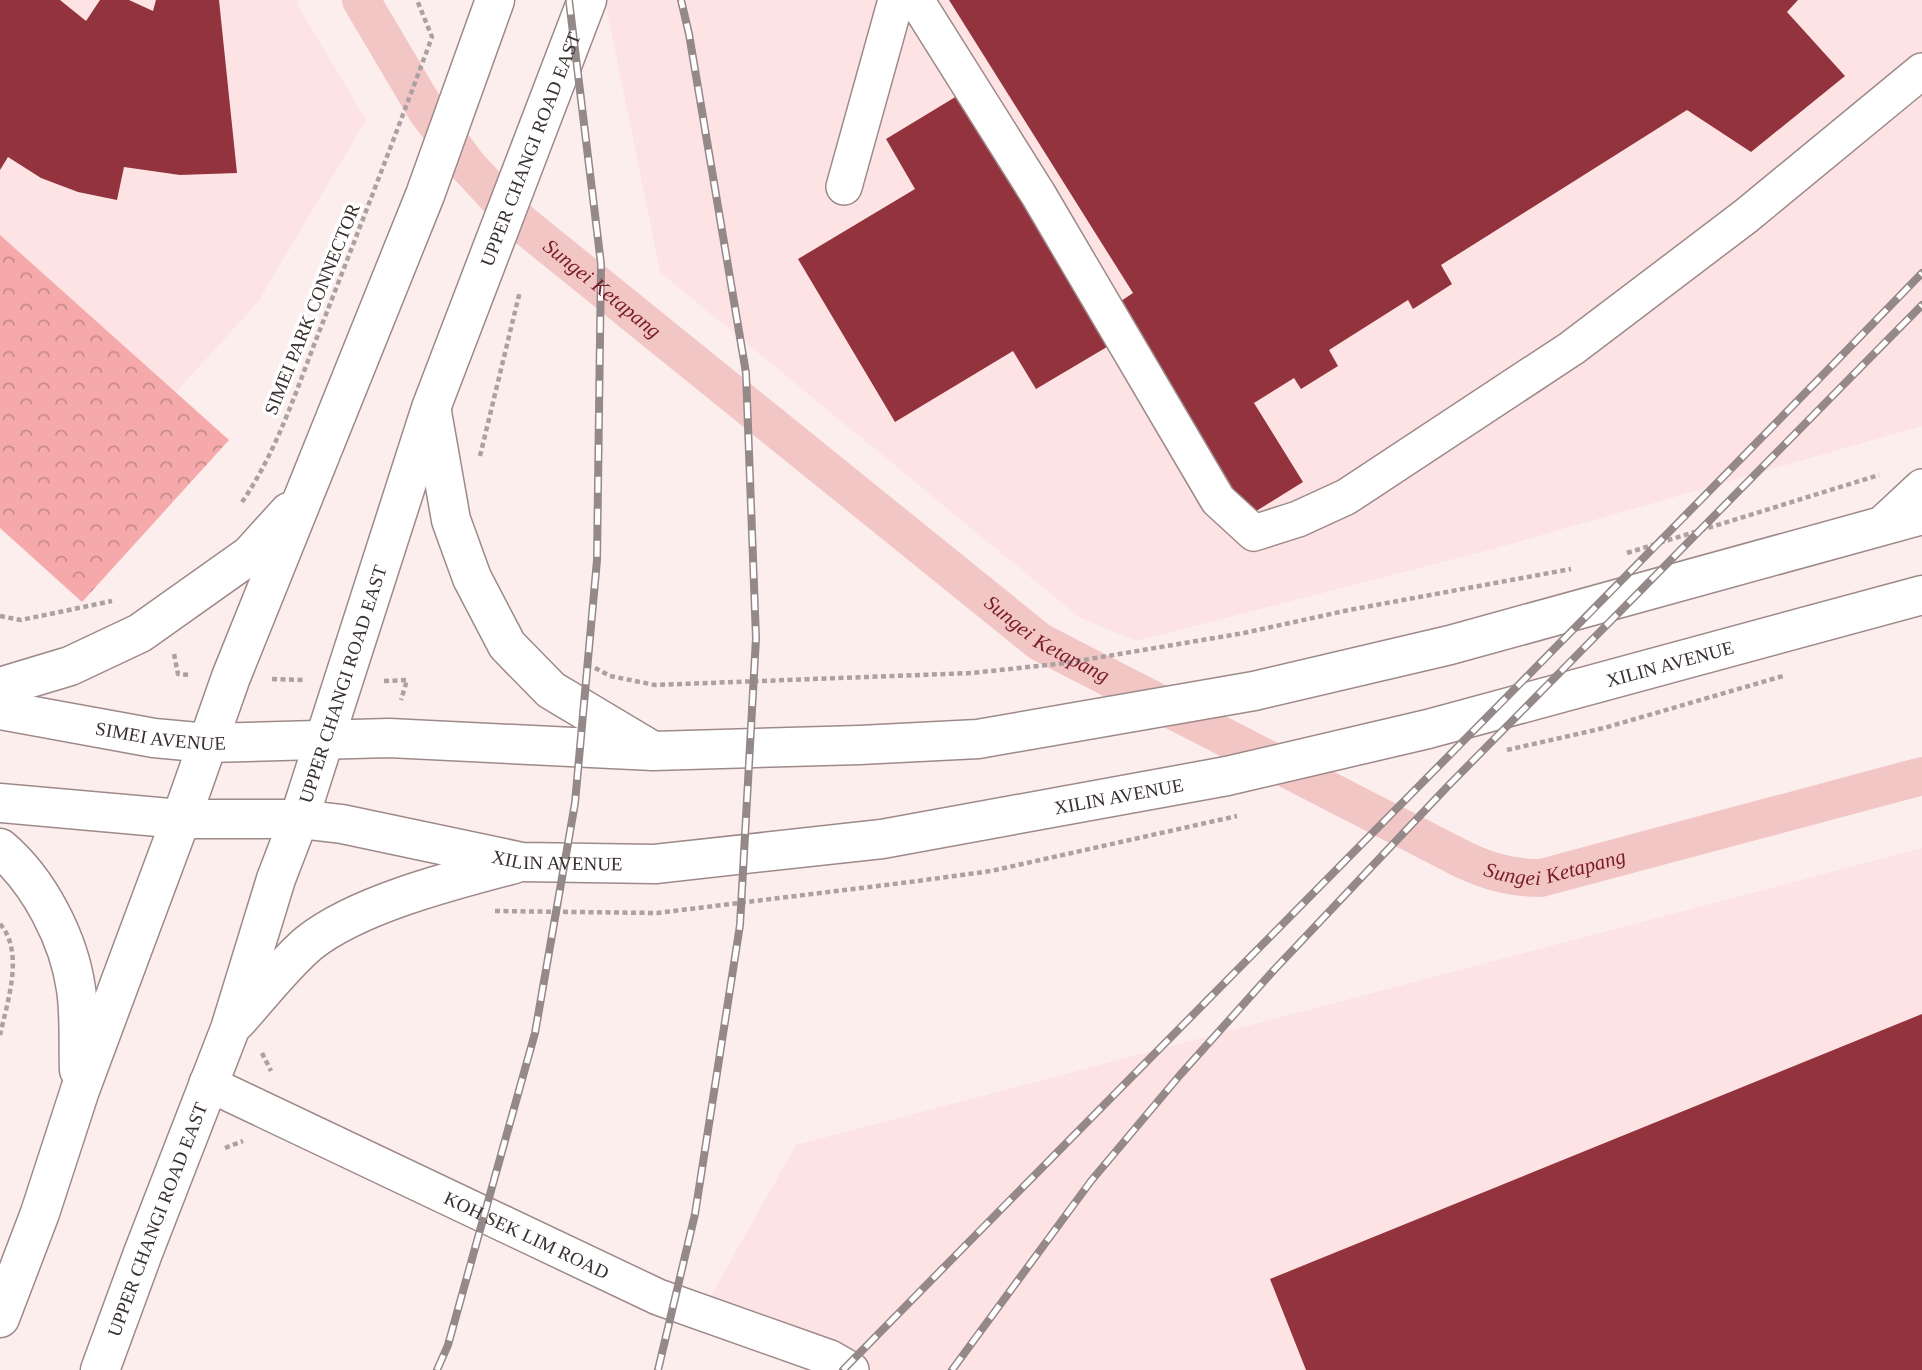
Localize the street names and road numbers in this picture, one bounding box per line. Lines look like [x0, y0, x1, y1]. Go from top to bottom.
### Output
street label: UPPER CHANGI ROAD EAST [476, 29, 584, 269]
street label: SIMEI PARK CONNECTOR [260, 200, 364, 418]
street label: UPPER CHANGI ROAD EAST [294, 562, 391, 806]
street label: XILIN AVENUE [1604, 636, 1736, 691]
street label: SIMEI AVENUE [94, 717, 226, 754]
street label: XILIN AVENUE [1052, 774, 1185, 818]
street label: XILIN AVENUE [490, 845, 623, 874]
street label: UPPER CHANGI ROAD EAST [103, 1099, 211, 1339]
street label: KOH SEK LIM ROAD [441, 1187, 613, 1283]

